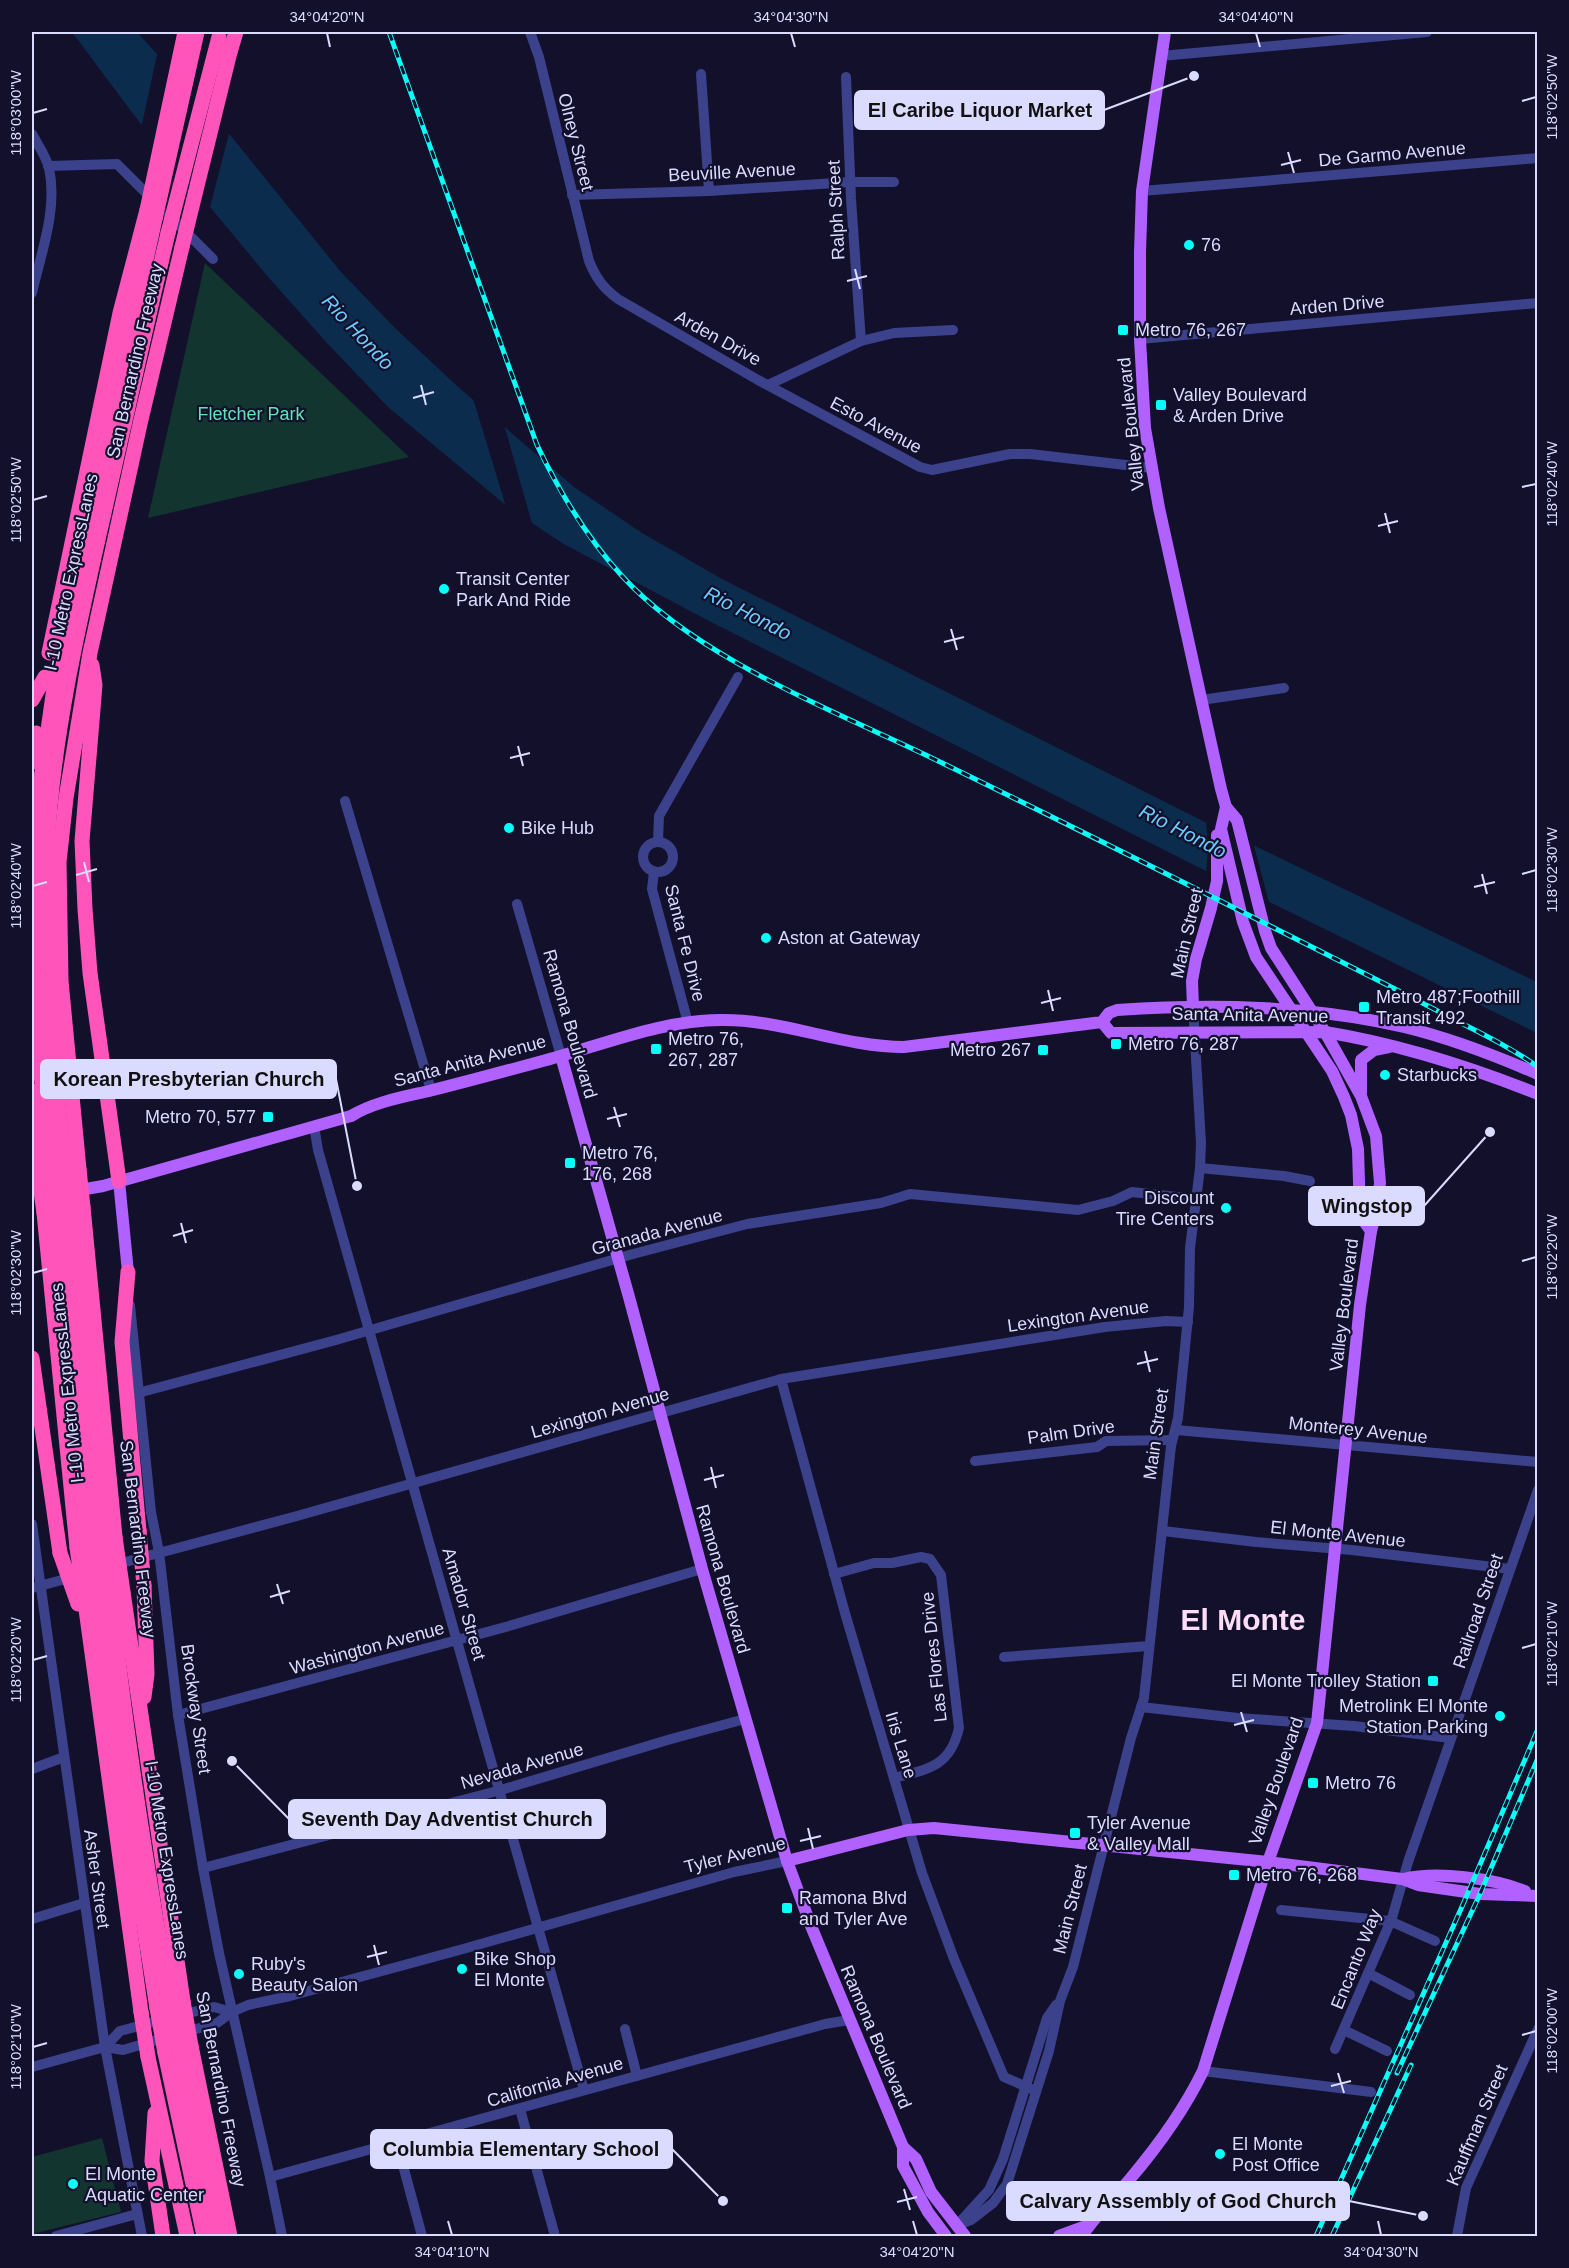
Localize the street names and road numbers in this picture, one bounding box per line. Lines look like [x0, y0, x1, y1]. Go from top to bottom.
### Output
street label: Olney Street [554, 91, 598, 193]
street label: De Garmo Avenue [1318, 138, 1466, 170]
street label: Beuville Avenue [668, 159, 796, 185]
street label: Ralph Street [823, 160, 849, 260]
street label: San Bernardino Freeway [103, 262, 167, 460]
street label: Arden Drive [1289, 291, 1385, 319]
street label: Arden Drive [672, 306, 764, 370]
street label: Valley Boulevard [1114, 356, 1148, 492]
street label: Esto Avenue [827, 393, 925, 457]
street label: I-10 Metro ExpressLanes [40, 472, 102, 672]
street label: Santa Fe Drive [661, 882, 709, 1004]
street label: Main Street [1167, 886, 1207, 980]
street label: Ramona Boulevard [539, 947, 601, 1101]
street label: Santa Anita Avenue [1171, 1004, 1329, 1026]
street label: Santa Anita Avenue [392, 1031, 548, 1091]
street label: Granada Avenue [589, 1205, 725, 1259]
street label: Valley Boulevard [1326, 1237, 1362, 1373]
street label: I-10 Metro ExpressLanes [47, 1282, 87, 1484]
street label: Lexington Avenue [1006, 1296, 1150, 1336]
street label: Lexington Avenue [529, 1384, 671, 1442]
street label: Main Street [1140, 1387, 1172, 1481]
street label: Monterey Avenue [1287, 1413, 1429, 1447]
street label: Palm Drive [1026, 1416, 1116, 1448]
street label: San Bernardino Freeway [116, 1439, 160, 1639]
street label: Ramona Boulevard [692, 1502, 754, 1656]
street label: El Monte Avenue [1269, 1517, 1407, 1551]
street label: Amador Street [438, 1545, 490, 1663]
street label: Railroad Street [1449, 1551, 1507, 1671]
street label: Las Flores Drive [917, 1591, 951, 1723]
street label: Washington Avenue [288, 1618, 446, 1678]
street label: Brockway Street [177, 1643, 215, 1775]
street label: Iris Lane [881, 1709, 921, 1781]
street label: Valley Boulevard [1245, 1715, 1307, 1847]
street label: Nevada Avenue [458, 1739, 586, 1793]
street label: I-10 Metro ExpressLanes [141, 1759, 193, 1961]
street label: Asher Street [80, 1828, 114, 1930]
street label: Tyler Avenue [682, 1833, 788, 1877]
street label: Main Street [1049, 1862, 1091, 1956]
street label: Encanto Way [1327, 1906, 1385, 2012]
street label: Ramona Boulevard [837, 1962, 915, 2112]
street label: San Bernardino Freeway [192, 1989, 250, 2189]
street label: California Avenue [485, 2053, 625, 2111]
street label: Kauffman Street [1442, 2061, 1512, 2189]

